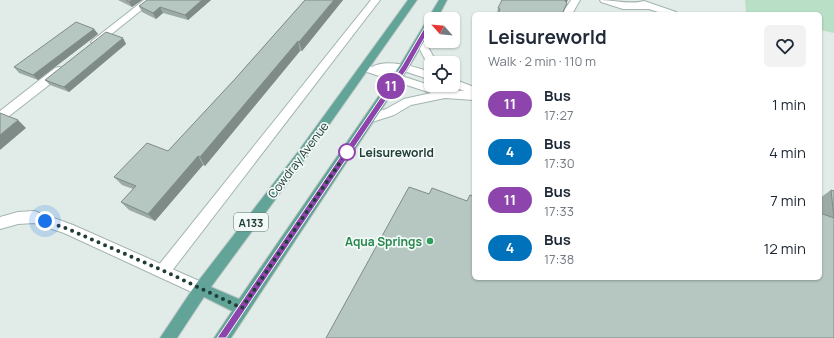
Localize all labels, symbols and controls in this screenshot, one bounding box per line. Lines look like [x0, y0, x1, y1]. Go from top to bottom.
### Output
north arrow [424, 12, 460, 48]
map controls [424, 12, 460, 92]
text: Leisureworld [488, 24, 607, 50]
button: heart [764, 25, 806, 67]
text: Walk · 2 min · 110 m [488, 52, 596, 70]
button: locate [424, 56, 460, 92]
line badge: 11 [373, 73, 409, 99]
text: 11 [385, 76, 397, 95]
text: Bus [544, 85, 571, 106]
text: 11 [504, 94, 516, 113]
text: 1 min [772, 94, 806, 115]
text: 17:27 [544, 106, 573, 124]
street label: Cowdray Avenue [264, 118, 332, 202]
text: Bus [544, 133, 571, 154]
text: 4 [506, 142, 514, 161]
text: 4 min [769, 142, 806, 163]
marker: Leisureworld [338, 143, 356, 161]
place label: Leisureworld [359, 144, 434, 161]
text: 17:30 [544, 154, 575, 172]
text: Bus [544, 181, 571, 202]
text: 11 [504, 190, 516, 209]
text: 7 min [770, 190, 806, 211]
text: 17:33 [544, 202, 574, 220]
your location [35, 211, 55, 231]
road number: A133 [234, 213, 268, 231]
text: Bus [544, 229, 571, 250]
place label: Aqua Springs [345, 233, 422, 250]
marker: Aqua Springs [425, 236, 435, 246]
text: 4 [506, 238, 514, 257]
text: 12 min [763, 238, 806, 259]
text: 17:38 [544, 250, 574, 268]

